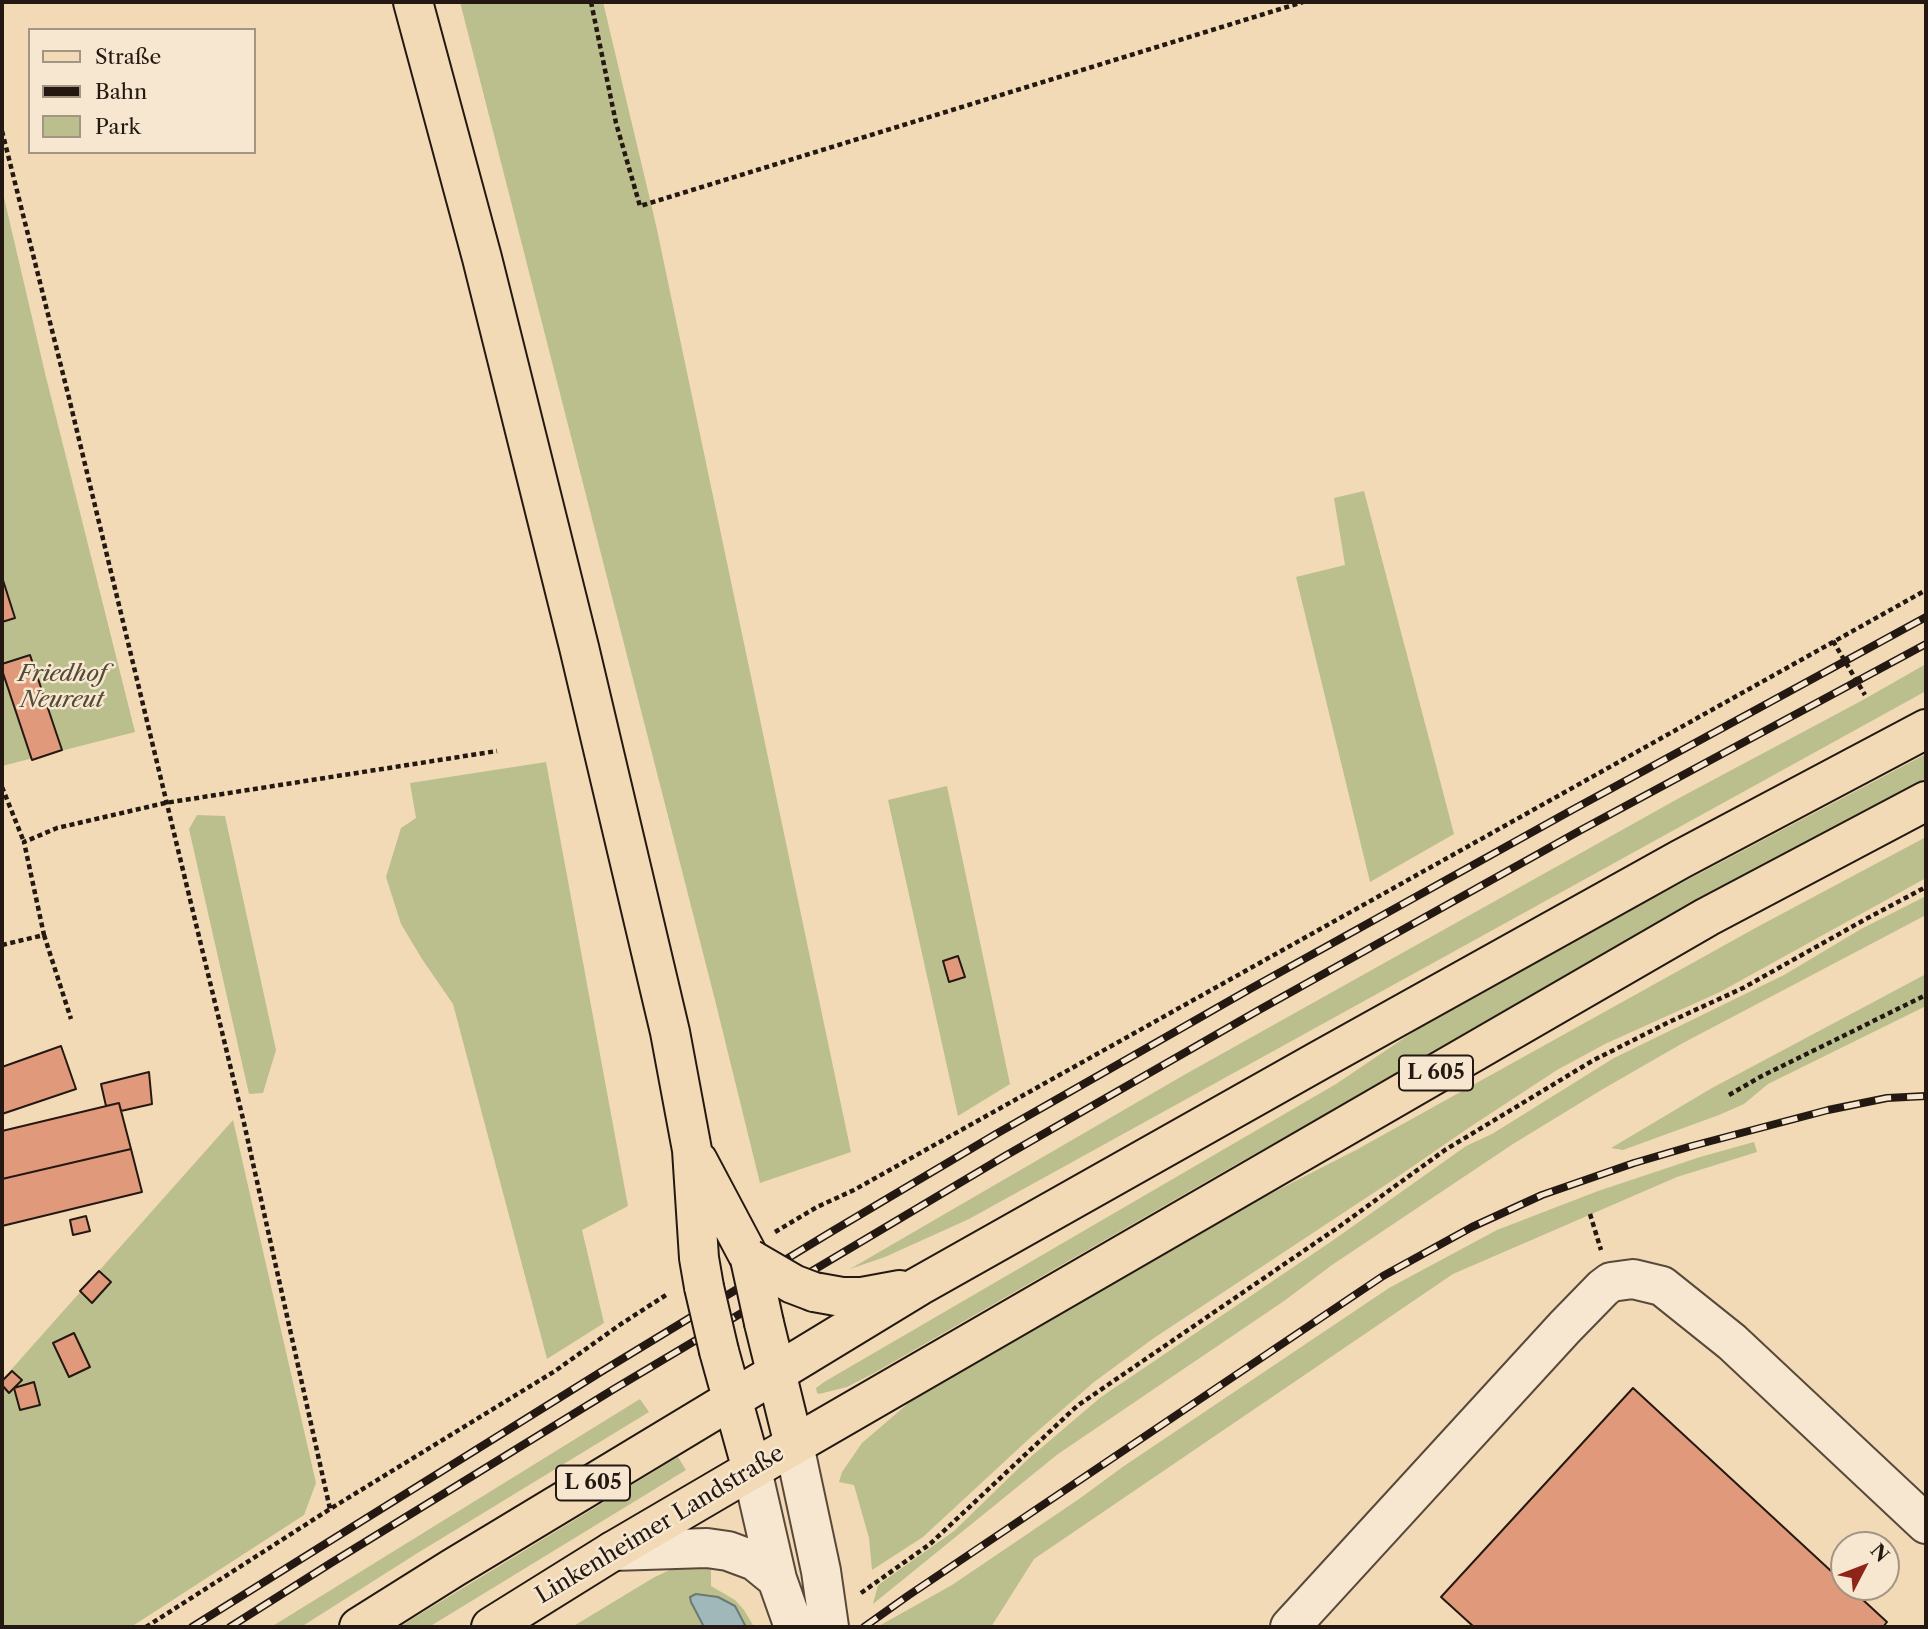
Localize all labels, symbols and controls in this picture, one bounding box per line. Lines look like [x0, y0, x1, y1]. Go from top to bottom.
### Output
legend [28, 28, 256, 154]
text: Straße [95, 44, 161, 69]
text: Bahn [95, 79, 147, 104]
text: Park [95, 114, 141, 139]
park label: Friedhof Neureut [18, 660, 106, 714]
road number: L 605 [1399, 1056, 1473, 1090]
street label: Linkenheimer Landstraße [531, 1440, 789, 1610]
road number: L 605 [556, 1466, 630, 1500]
north arrow [1830, 1531, 1900, 1601]
text: N [1865, 1539, 1894, 1567]

